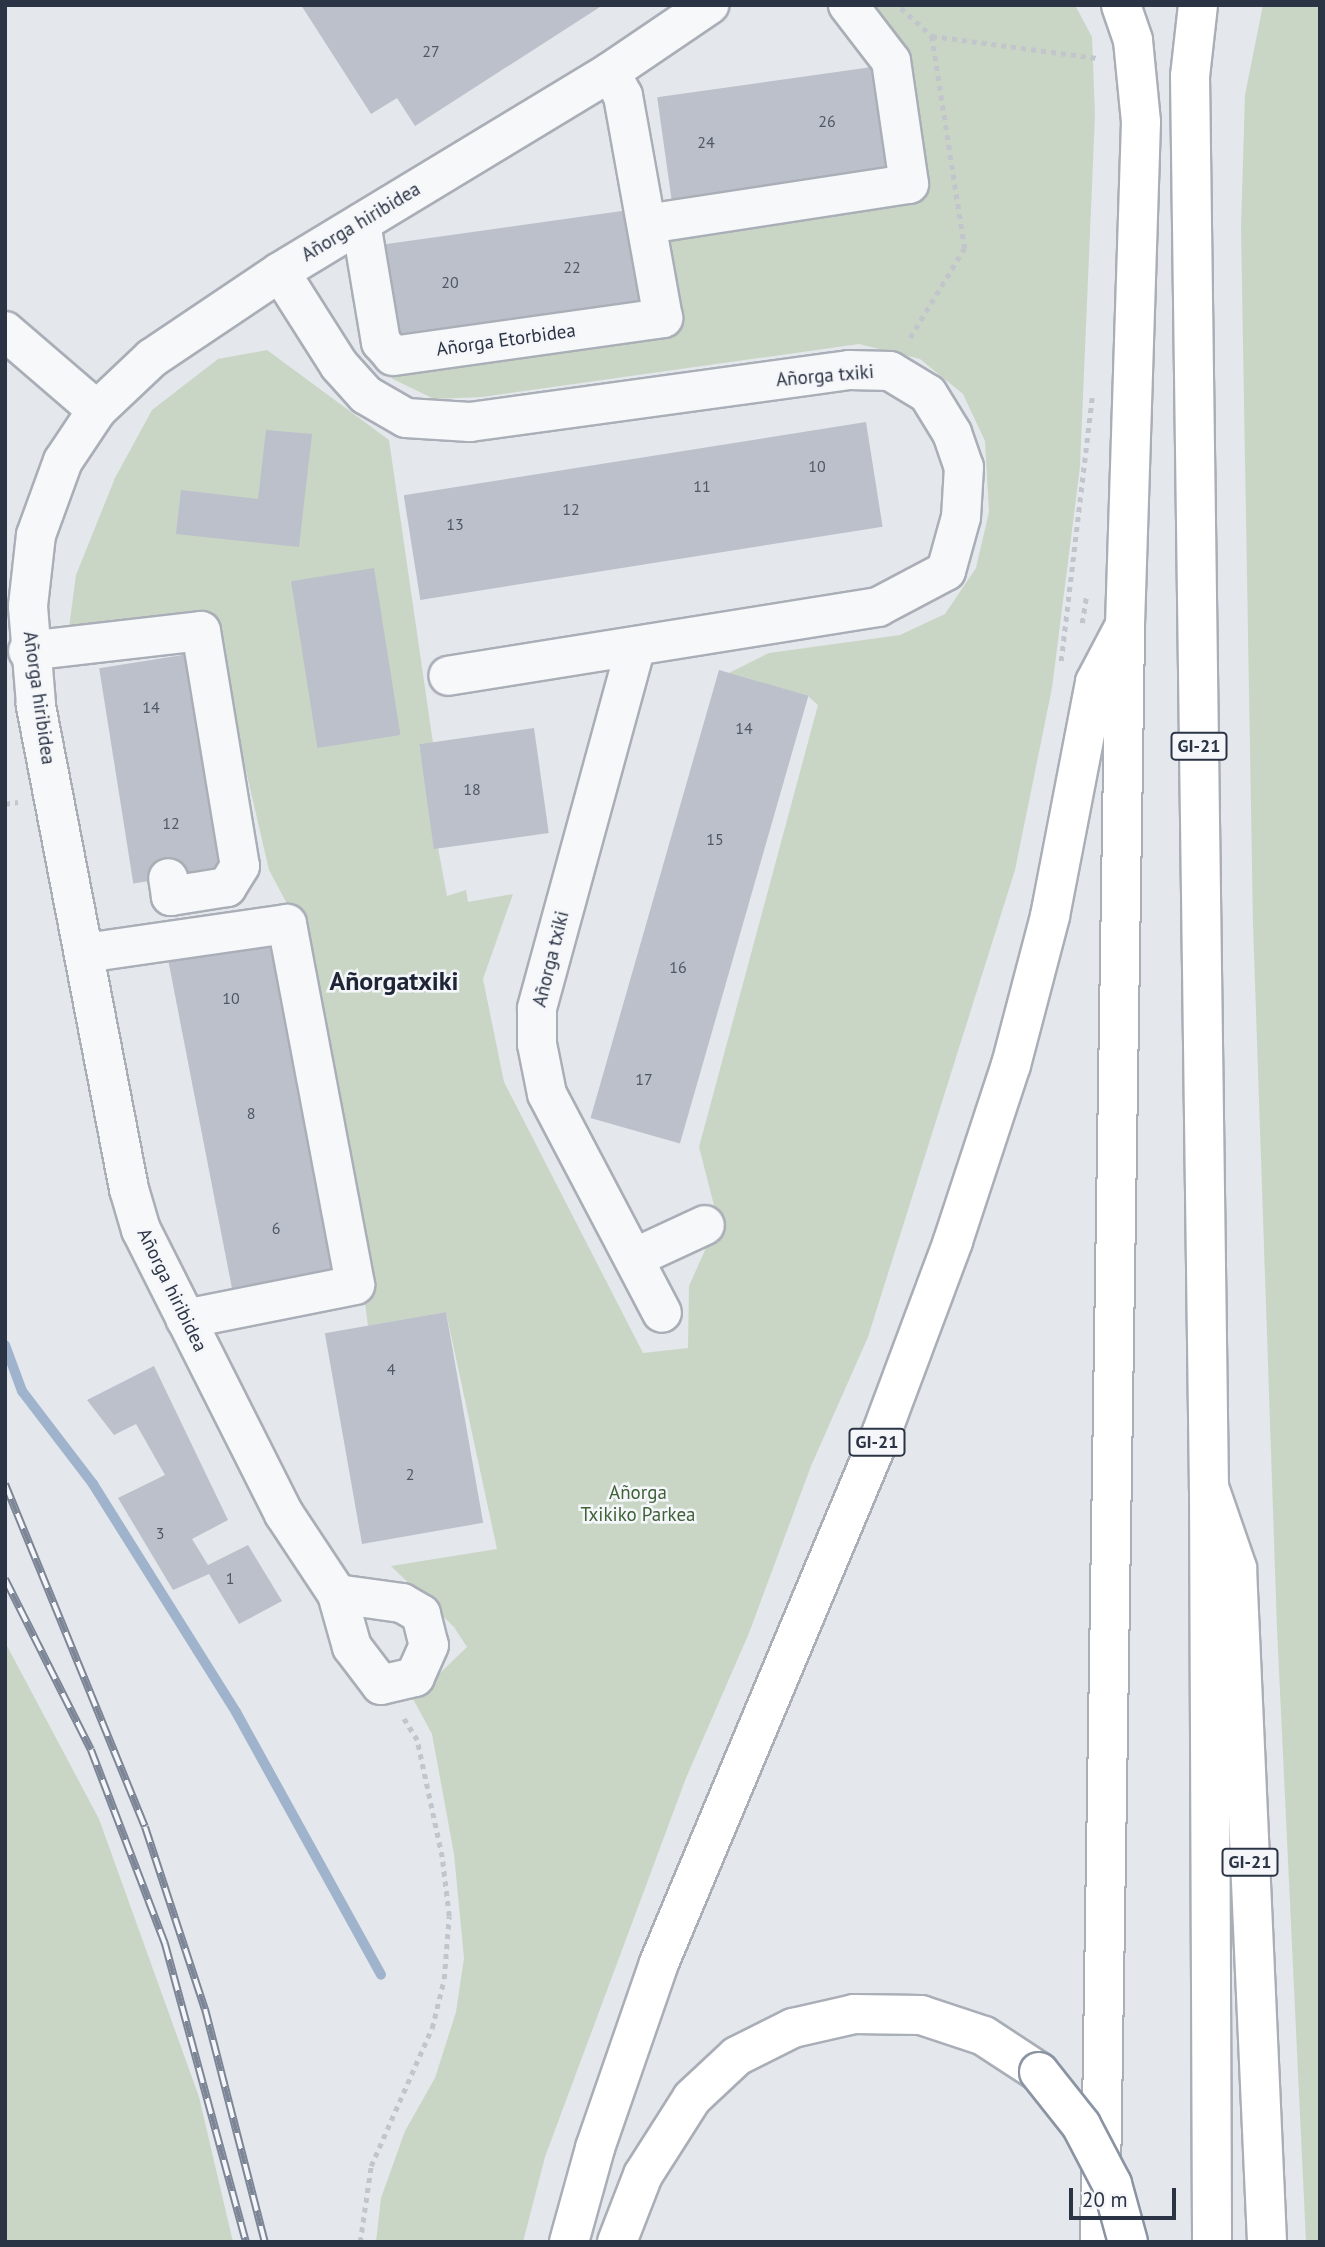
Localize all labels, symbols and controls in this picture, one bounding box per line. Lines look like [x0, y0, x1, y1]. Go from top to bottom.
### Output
house number: 27 [422, 41, 440, 61]
house number: 26 [818, 111, 836, 131]
house number: 24 [697, 132, 715, 152]
street label: Añorga hiribidea [297, 178, 425, 266]
house number: 22 [563, 257, 581, 277]
house number: 20 [441, 272, 459, 292]
street label: Añorga Etorbidea [435, 319, 577, 361]
street label: Añorga txiki [775, 360, 875, 392]
house number: 10 [808, 456, 826, 476]
house number: 11 [693, 476, 711, 496]
house number: 12 [562, 499, 580, 519]
house number: 13 [446, 514, 464, 534]
street label: Añorga hiribidea [18, 630, 60, 766]
house number: 14 [142, 697, 160, 717]
house number: 14 [735, 718, 753, 738]
road number: GI-21 [1169, 732, 1229, 760]
house number: 18 [463, 779, 481, 799]
house number: 12 [162, 813, 180, 833]
house number: 15 [706, 829, 724, 849]
street label: Añorga txiki [528, 909, 574, 1009]
house number: 16 [669, 957, 687, 977]
district label: Añorgatxiki [329, 965, 459, 997]
house number: 10 [222, 988, 240, 1008]
house number: 17 [635, 1069, 653, 1089]
house number: 8 [247, 1103, 255, 1123]
house number: 6 [272, 1218, 280, 1238]
street label: Añorga hiribidea [132, 1225, 212, 1355]
house number: 4 [387, 1359, 395, 1379]
road number: GI-21 [847, 1428, 907, 1456]
house number: 2 [406, 1464, 414, 1484]
park label: Añorga Txikiko Parkea [580, 1482, 696, 1526]
house number: 3 [156, 1523, 164, 1543]
house number: 1 [226, 1568, 234, 1588]
road number: GI-21 [1220, 1848, 1280, 1876]
scale bar [1073, 2174, 1180, 2218]
text: 20 m [1082, 2186, 1128, 2213]

